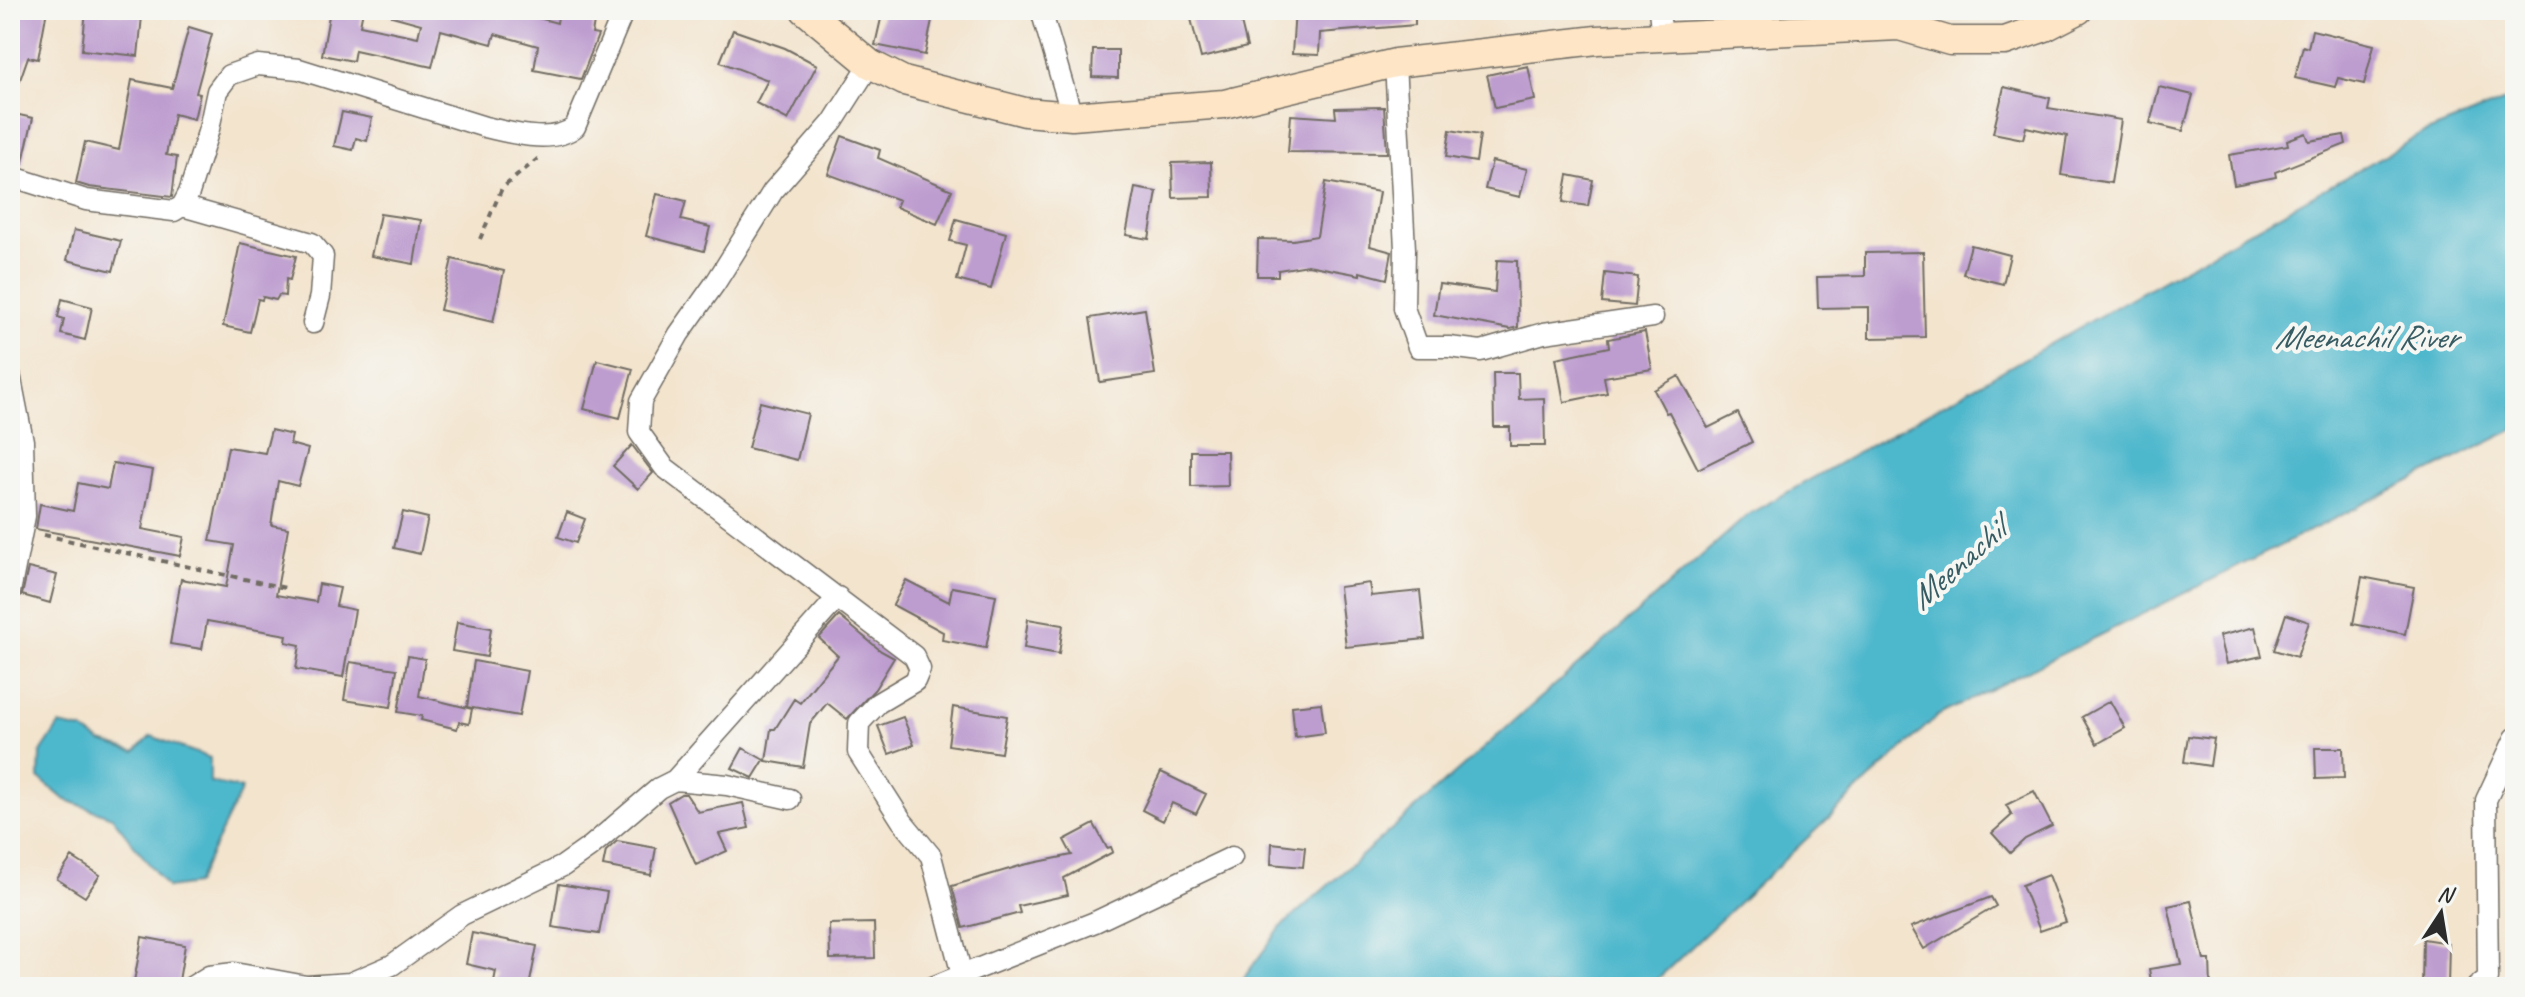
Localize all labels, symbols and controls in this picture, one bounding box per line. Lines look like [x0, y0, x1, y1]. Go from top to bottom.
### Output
water label: Meenachil River [2275, 315, 2463, 358]
water label: Meenachil [1900, 502, 2023, 619]
north arrow [2401, 873, 2481, 953]
text: N [2435, 879, 2458, 910]

